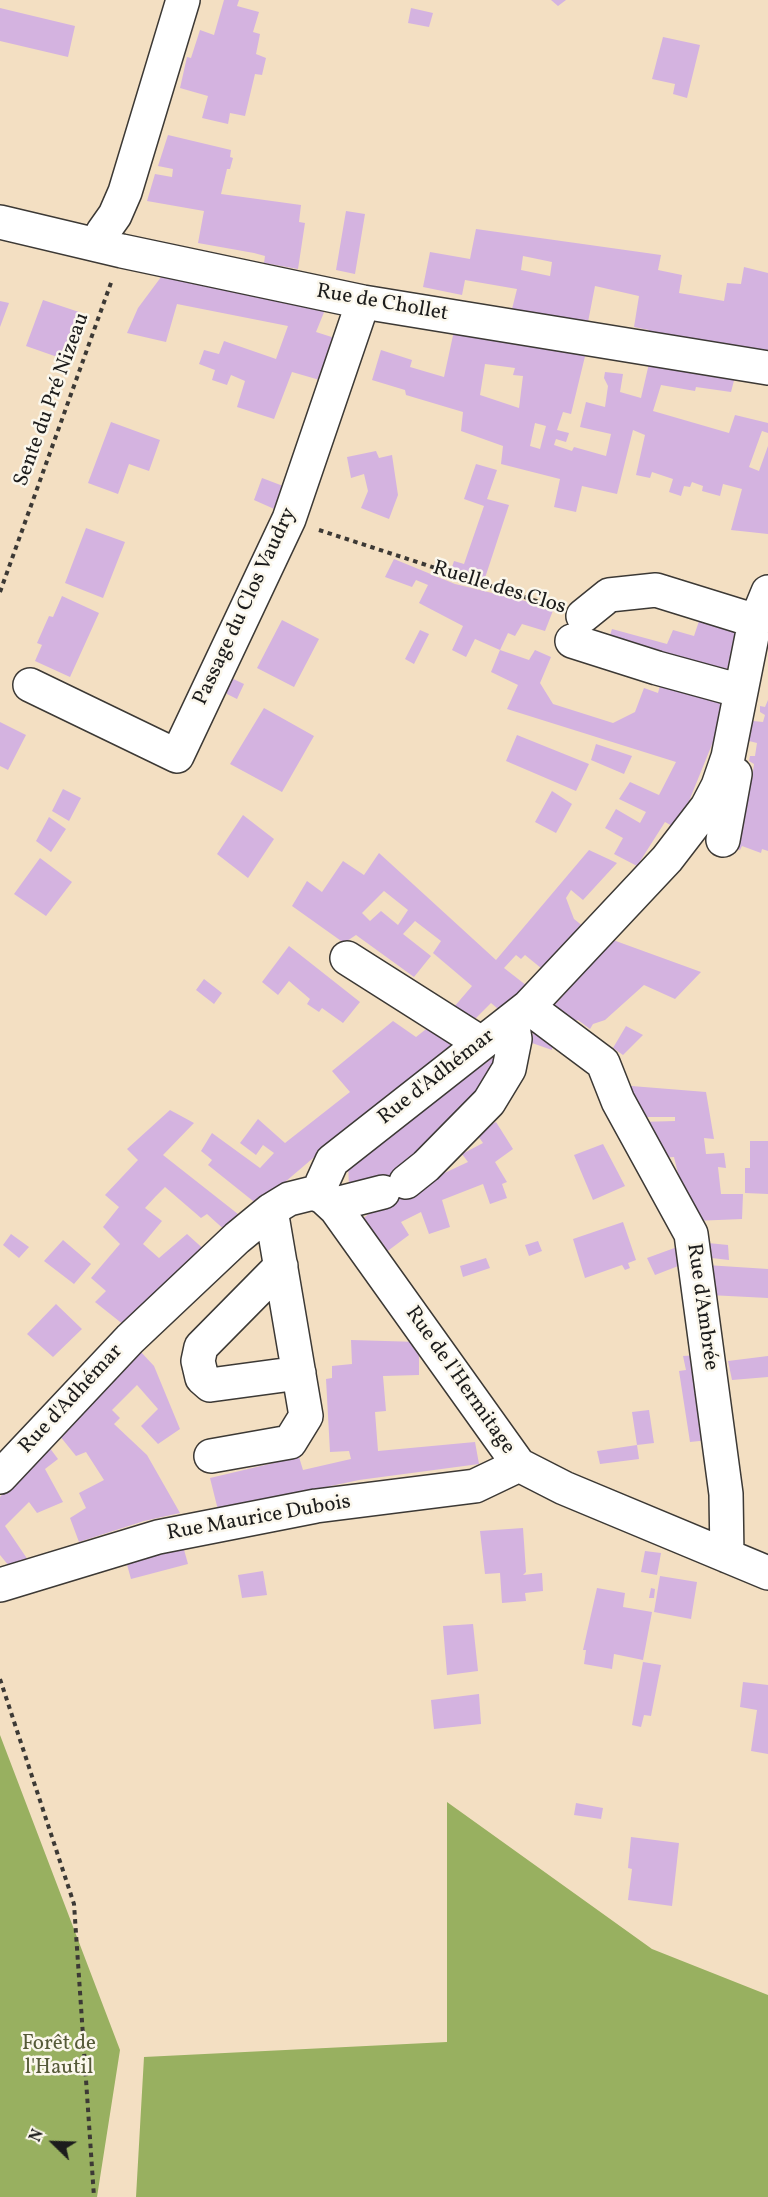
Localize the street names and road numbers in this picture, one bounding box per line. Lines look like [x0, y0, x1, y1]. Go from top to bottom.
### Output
street label: Rue de Chollet [314, 280, 450, 328]
street label: Sente du Pré Nizeau [10, 310, 96, 490]
street label: Passage du Clos Vaudry [189, 504, 303, 710]
street label: Ruelle des Clos [429, 557, 569, 621]
street label: Rue d'Adhémar [374, 1025, 500, 1131]
street label: Rue d'Ambrée [680, 1242, 722, 1372]
street label: Rue de l'Hermitage [399, 1302, 519, 1460]
street label: Rue d'Adhémar [15, 1340, 129, 1460]
street label: Rue Maurice Dubois [165, 1490, 353, 1548]

